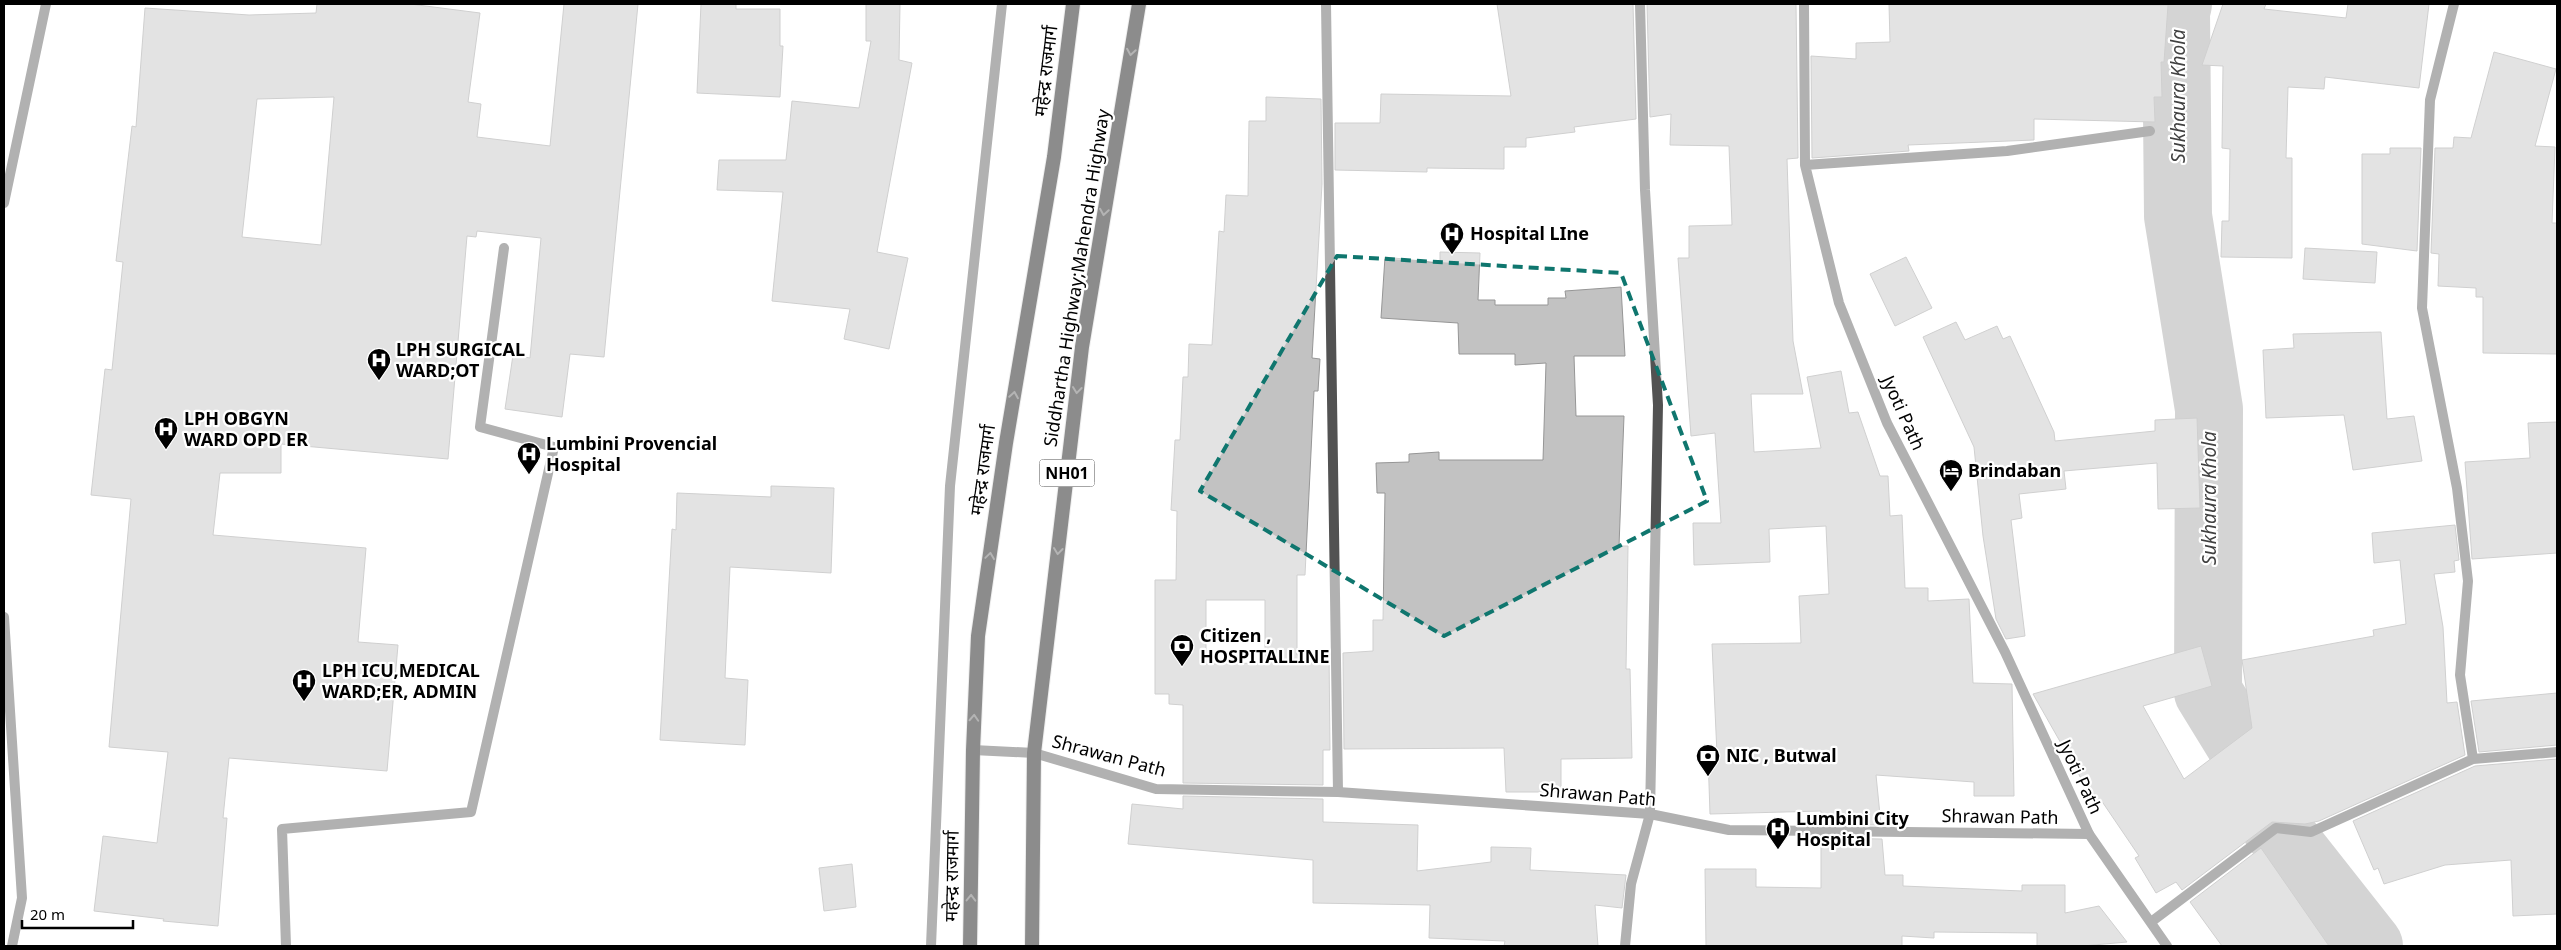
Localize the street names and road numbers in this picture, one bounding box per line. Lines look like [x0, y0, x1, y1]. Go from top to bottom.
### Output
street label: महेन्द्र राजमार्ग [1028, 23, 1063, 118]
street label: Siddhartha Highway;Mahendra Highway [1037, 107, 1115, 448]
street label: Jyoti Path [1876, 370, 1931, 454]
street label: महेन्द्र राजमार्ग [964, 422, 1000, 517]
road number: NH01 [1040, 459, 1094, 486]
street label: Shrawan Path [1050, 728, 1169, 782]
street label: Jyoti Path [2052, 734, 2109, 818]
street label: Shrawan Path [1539, 777, 1657, 811]
street label: Shrawan Path [1941, 803, 2059, 829]
street label: महेन्द्र राजमार्ग [938, 829, 964, 922]

